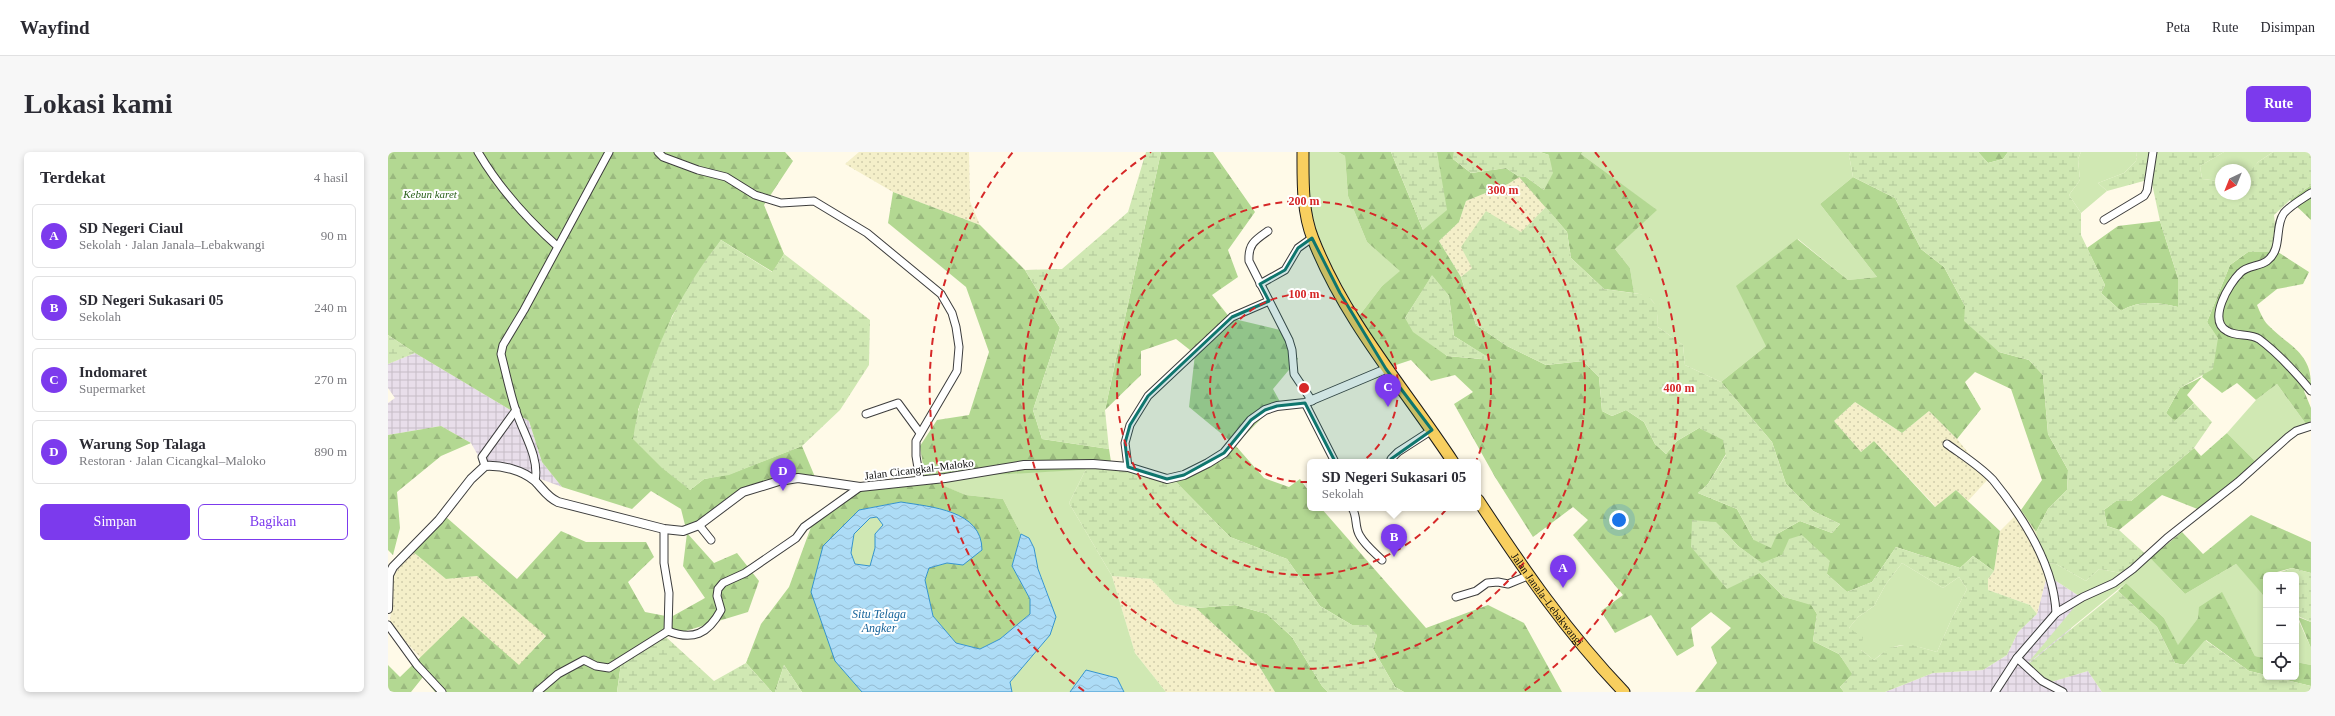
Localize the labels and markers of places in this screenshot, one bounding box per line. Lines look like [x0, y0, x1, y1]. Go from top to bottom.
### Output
pin: C [1375, 374, 1401, 407]
centre of rings [1297, 381, 1311, 395]
pin: D [770, 458, 796, 491]
pin: B [1381, 524, 1407, 557]
pin: A [1550, 555, 1576, 588]

